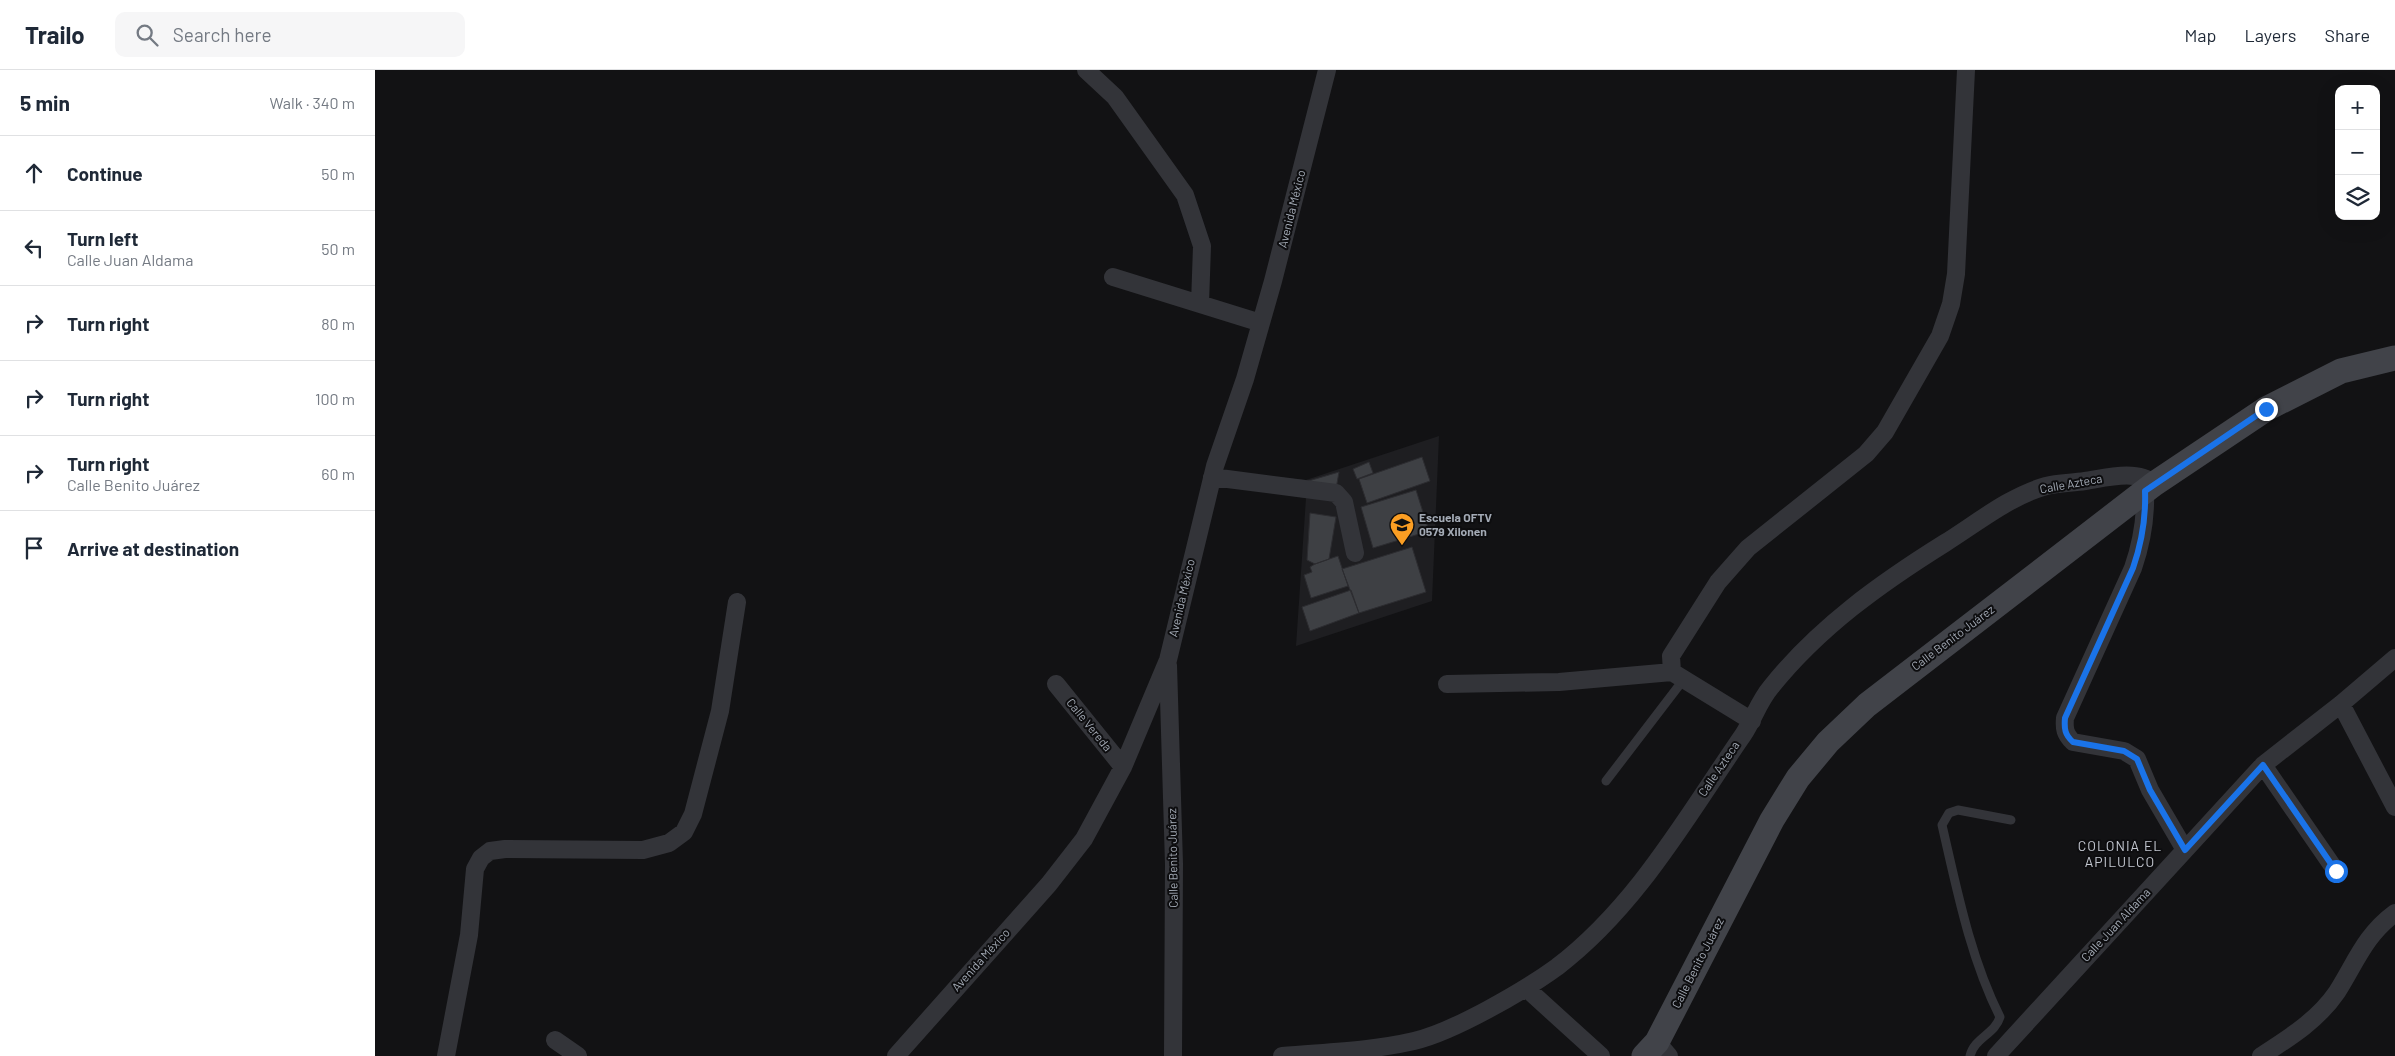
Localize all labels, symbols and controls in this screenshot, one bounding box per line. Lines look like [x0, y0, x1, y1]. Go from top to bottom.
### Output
search box [115, 12, 465, 57]
text: Trailo [25, 20, 85, 49]
icon: search [133, 21, 161, 49]
text: Search here [173, 23, 272, 46]
text: Map [2184, 24, 2216, 46]
text: Layers [2244, 24, 2297, 46]
text: Share [2325, 24, 2370, 46]
map controls [2335, 85, 2380, 220]
button: + [2335, 85, 2380, 130]
text: 5 min [20, 90, 70, 115]
text: Walk · 340 m [270, 93, 355, 112]
button: − [2335, 130, 2380, 175]
icon: ahead [20, 159, 48, 187]
text: Continue [67, 162, 143, 185]
text: 50 m [321, 164, 355, 183]
street label: Avenida México [1275, 168, 1307, 249]
button: layers [2335, 175, 2380, 220]
text: Turn left [67, 227, 138, 250]
icon: left [20, 234, 48, 262]
text: 50 m [321, 239, 355, 258]
text: Calle Juan Aldama [67, 250, 193, 269]
icon: right [20, 309, 48, 337]
text: Turn right [67, 312, 149, 335]
text: 80 m [321, 314, 355, 333]
icon: right [20, 384, 48, 412]
text: Turn right [67, 387, 149, 410]
text: 100 m [315, 389, 355, 408]
route end [2255, 398, 2278, 421]
text: Turn right [67, 452, 149, 475]
icon: right [20, 459, 48, 487]
text: 60 m [321, 464, 355, 483]
street label: Calle Azteca [2038, 471, 2103, 495]
text: Calle Benito Juárez [67, 475, 200, 494]
place label: Escuela OFTV 0579 Xilonen [1419, 510, 1492, 538]
school or university icon: Escuela OFTV 0579 Xilonen [1389, 512, 1415, 546]
icon: arrive [20, 534, 48, 562]
text: Arrive at destination [67, 537, 239, 560]
street label: Avenida México [1165, 557, 1197, 638]
street label: Calle Benito Juárez [1908, 602, 1996, 673]
street label: Calle Vereda [1064, 695, 1115, 754]
street label: Calle Azteca [1695, 738, 1742, 799]
street label: Calle Benito Juárez [1164, 808, 1180, 908]
district label: COLONIA EL APILULCO [2078, 837, 2162, 870]
route start [2325, 860, 2348, 883]
street label: Calle Juan Aldama [2078, 885, 2153, 964]
street label: Calle Benito Juárez [1668, 915, 1726, 1010]
street label: Avenida México [948, 925, 1012, 994]

